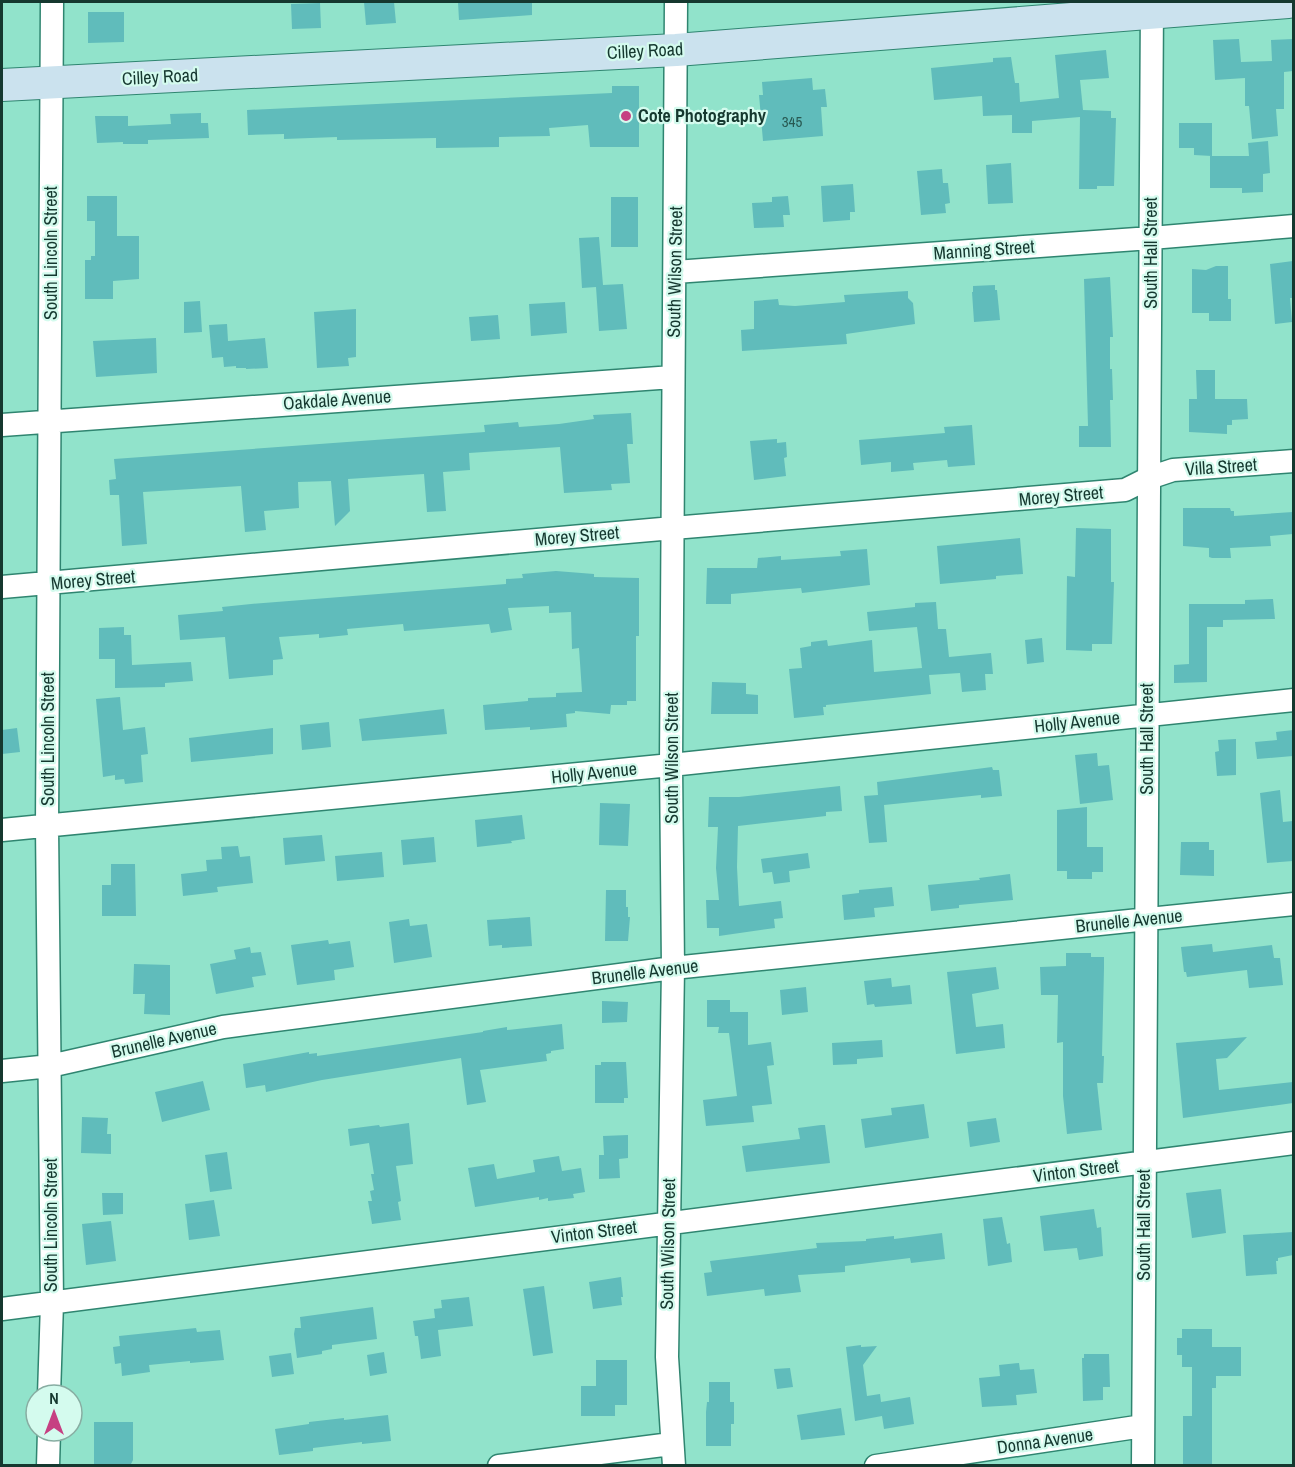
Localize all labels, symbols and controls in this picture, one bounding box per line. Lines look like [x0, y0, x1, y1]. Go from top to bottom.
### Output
street label: Cilley Road [606, 36, 684, 65]
street label: Cilley Road [121, 62, 199, 91]
place label: Cote Photography [638, 103, 767, 128]
marker: Cote Photography [619, 109, 633, 123]
house number: 345 [782, 111, 802, 132]
street label: South Lincoln Street [38, 186, 63, 320]
street label: South Hall Street [1138, 197, 1163, 309]
street label: South Wilson Street [661, 206, 688, 338]
street label: Manning Street [933, 234, 1035, 265]
street label: Oakdale Avenue [282, 383, 392, 416]
street label: Villa Street [1184, 452, 1258, 481]
street label: Morey Street [1018, 479, 1104, 512]
street label: Morey Street [534, 519, 620, 552]
street label: Morey Street [50, 563, 136, 596]
street label: South Lincoln Street [35, 672, 60, 806]
street label: South Hall Street [1134, 683, 1159, 795]
street label: South Wilson Street [659, 692, 684, 824]
street label: Holly Avenue [1033, 705, 1121, 738]
street label: Holly Avenue [550, 756, 638, 789]
street label: Brunelle Avenue [1074, 902, 1184, 939]
street label: Brunelle Avenue [590, 953, 700, 990]
street label: Brunelle Avenue [109, 1015, 219, 1064]
street label: Vinton Street [1032, 1153, 1120, 1188]
street label: South Lincoln Street [38, 1158, 63, 1292]
street label: South Hall Street [1131, 1169, 1156, 1281]
street label: South Wilson Street [654, 1178, 681, 1310]
street label: Vinton Street [550, 1214, 638, 1249]
north arrow [24, 1383, 84, 1443]
text: N [49, 1387, 59, 1409]
street label: Donna Avenue [995, 1421, 1094, 1460]

